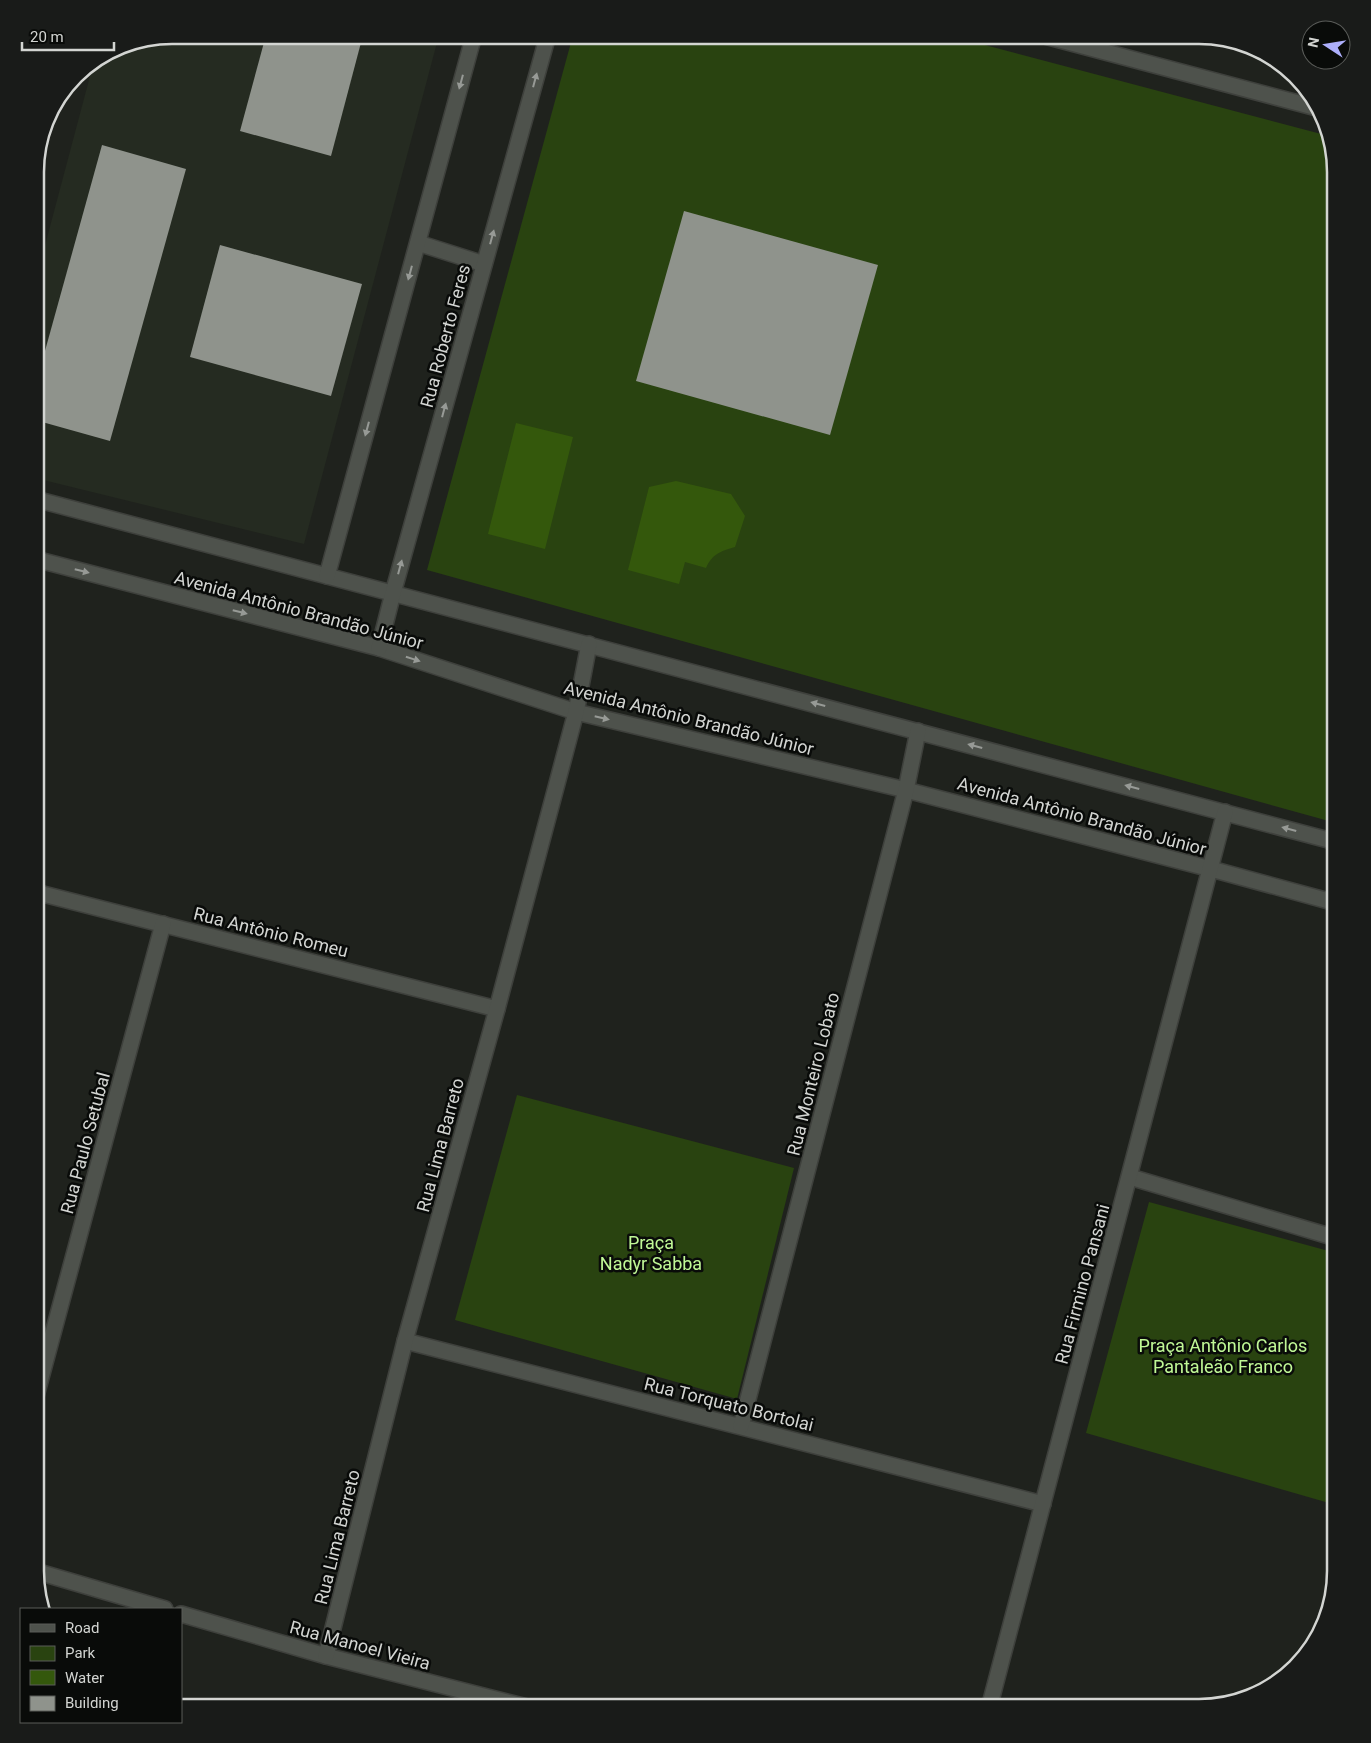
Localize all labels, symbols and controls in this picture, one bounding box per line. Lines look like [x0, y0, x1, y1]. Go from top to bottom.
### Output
scale bar [22, 20, 115, 52]
north arrow [1301, 20, 1351, 70]
text: 20 m [30, 28, 64, 46]
text: N [1304, 36, 1322, 49]
one-way arrow [532, 73, 540, 88]
one-way arrow [457, 75, 465, 90]
one-way arrow [488, 229, 496, 244]
street label: Rua Roberto Feres [416, 262, 474, 410]
one-way arrow [405, 265, 413, 280]
one-way arrow [440, 403, 448, 418]
one-way arrow [363, 422, 371, 437]
one-way arrow [397, 559, 405, 574]
street label: Avenida Antônio Brandão Júnior [172, 567, 426, 653]
one-way arrow [75, 568, 90, 576]
one-way arrow [232, 608, 247, 616]
one-way arrow [406, 656, 421, 663]
street label: Avenida Antônio Brandão Júnior [562, 677, 816, 759]
one-way arrow [810, 700, 825, 708]
one-way arrow [594, 714, 609, 722]
one-way arrow [967, 742, 982, 750]
street label: Avenida Antônio Brandão Júnior [955, 773, 1209, 859]
one-way arrow [1124, 783, 1139, 791]
one-way arrow [1281, 825, 1296, 833]
street label: Rua Antônio Romeu [192, 903, 350, 961]
street label: Rua Monteiro Lobato [783, 990, 843, 1158]
street label: Rua Paulo Setubal [56, 1070, 114, 1216]
street label: Rua Lima Barreto [412, 1076, 468, 1214]
street label: Rua Firmino Pansani [1051, 1202, 1113, 1366]
park label: Praça Nadyr Sabba [600, 1232, 702, 1274]
park label: Praça Antônio Carlos Pantaleão Franco [1139, 1335, 1307, 1377]
street label: Rua Torquato Bortolai [642, 1373, 816, 1435]
street label: Rua Lima Barreto [310, 1468, 364, 1606]
legend [20, 1608, 182, 1723]
street label: Rua Manoel Vieira [287, 1616, 433, 1674]
text: Road [65, 1619, 99, 1637]
text: Park [65, 1644, 96, 1662]
text: Water [65, 1669, 104, 1687]
text: Building [65, 1694, 119, 1712]

